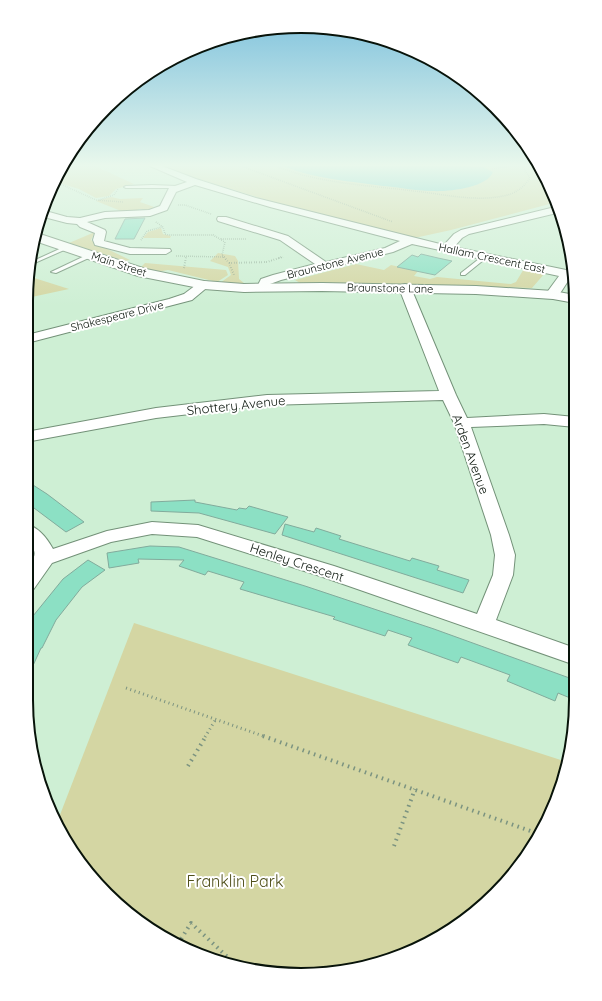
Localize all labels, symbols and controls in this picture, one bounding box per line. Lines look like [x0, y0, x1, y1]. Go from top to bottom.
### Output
street label: Hallam Crescent East [437, 240, 547, 276]
street label: Braunstone Avenue [285, 244, 385, 282]
street label: Main Street [89, 248, 149, 280]
street label: Braunstone Lane [347, 280, 433, 296]
street label: Shakespeare Drive [69, 298, 165, 334]
street label: Shottery Avenue [186, 392, 286, 418]
street label: Arden Avenue [449, 412, 493, 496]
street label: Henley Crescent [248, 539, 346, 585]
park label: Franklin Park [187, 871, 283, 891]

